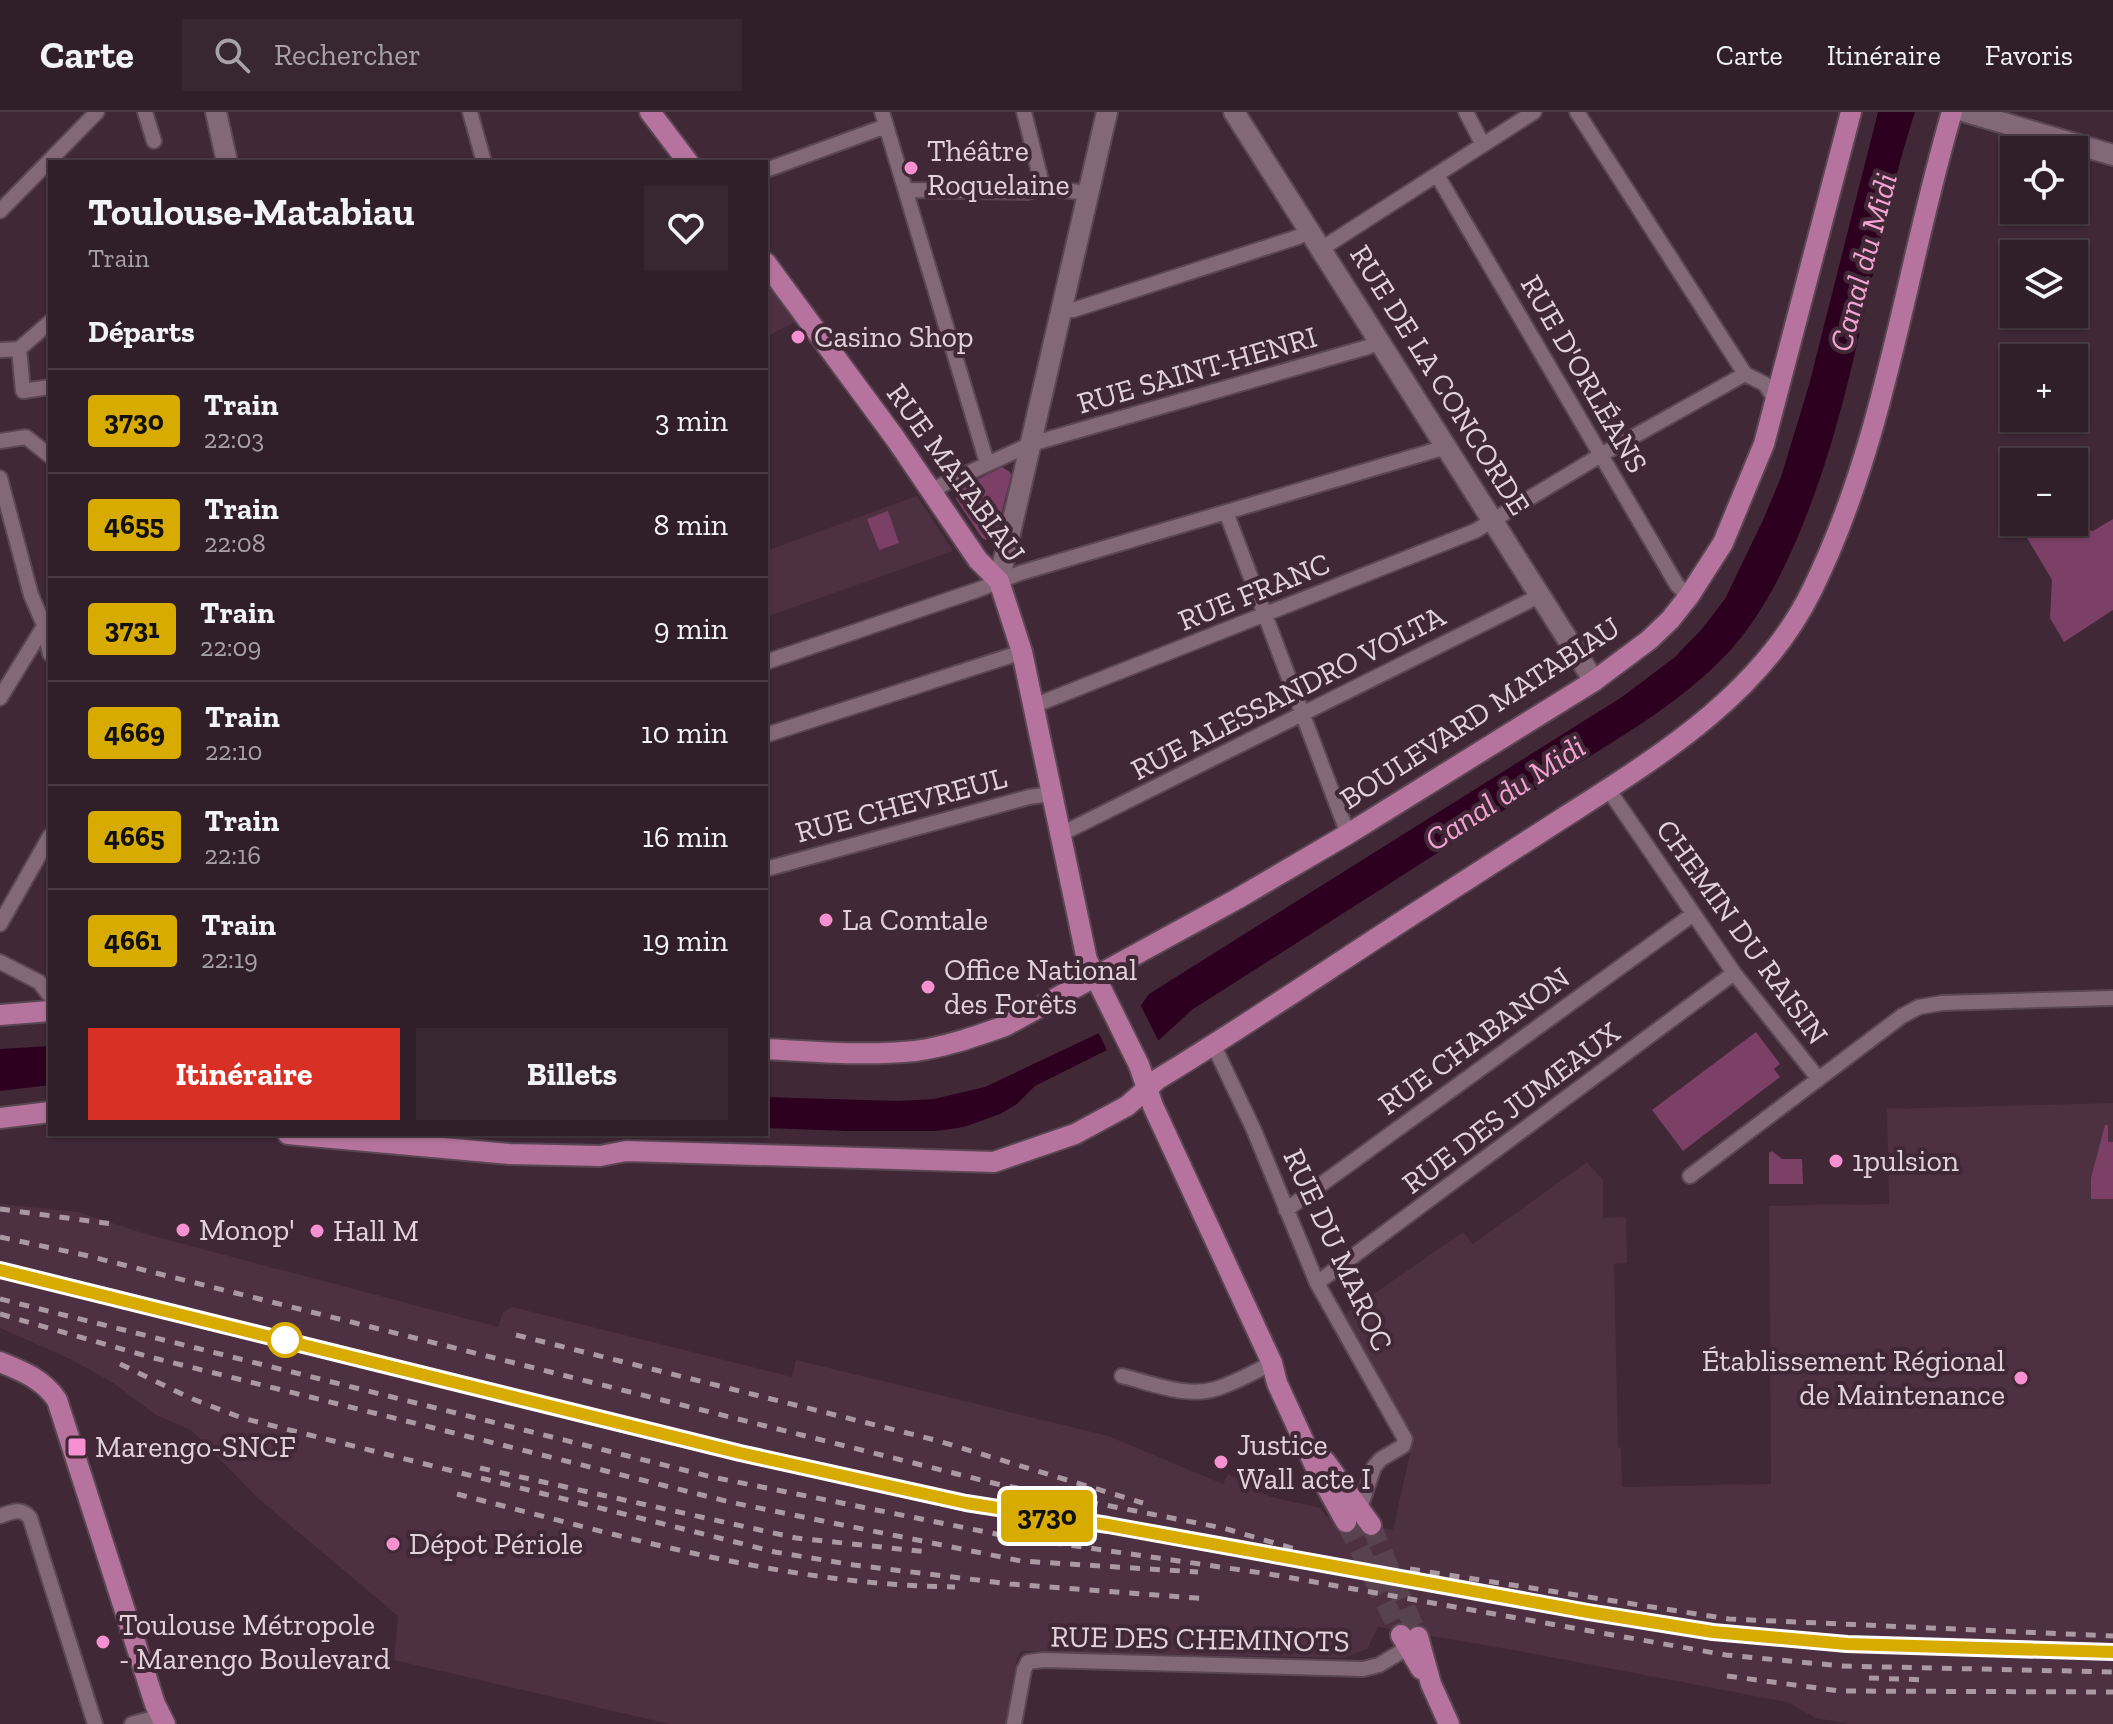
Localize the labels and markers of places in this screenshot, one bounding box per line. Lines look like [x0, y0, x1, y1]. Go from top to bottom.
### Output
place label: Théâtre Roquelaine [927, 133, 1070, 203]
marker: Théâtre Roquelaine [902, 159, 920, 177]
place label: Casino Shop [814, 319, 973, 355]
marker: Casino Shop [789, 328, 807, 346]
place label: La Comtale [842, 902, 988, 938]
marker: La Comtale [817, 911, 835, 929]
place label: Office National des Forêts [944, 952, 1137, 1022]
marker: Office National des Forêts [919, 978, 937, 996]
place label: 1pulsion [1852, 1143, 1959, 1179]
marker: 1pulsion [1827, 1152, 1845, 1170]
place label: Monop' [199, 1212, 295, 1248]
place label: Hall M [333, 1213, 419, 1249]
marker: Monop' [174, 1221, 192, 1239]
marker: Hall M [308, 1222, 326, 1240]
unlabelled marker [268, 1323, 302, 1357]
place label: Établissement Régional de Maintenance [1702, 1343, 2005, 1413]
marker: Établissement Régional de Maintenance [2012, 1369, 2030, 1387]
place label: Justice Wall acte I [1237, 1427, 1371, 1497]
place label: Marengo-SNCF [95, 1429, 296, 1465]
marker: Marengo-SNCF [66, 1436, 88, 1458]
marker: Justice Wall acte I [1212, 1453, 1230, 1471]
place label: Dépot Périole [409, 1526, 583, 1562]
marker: Dépot Périole [384, 1535, 402, 1553]
place label: Toulouse Métropole - Marengo Boulevard [119, 1607, 391, 1677]
marker: Toulouse Métropole - Marengo Boulevard [94, 1633, 112, 1651]

